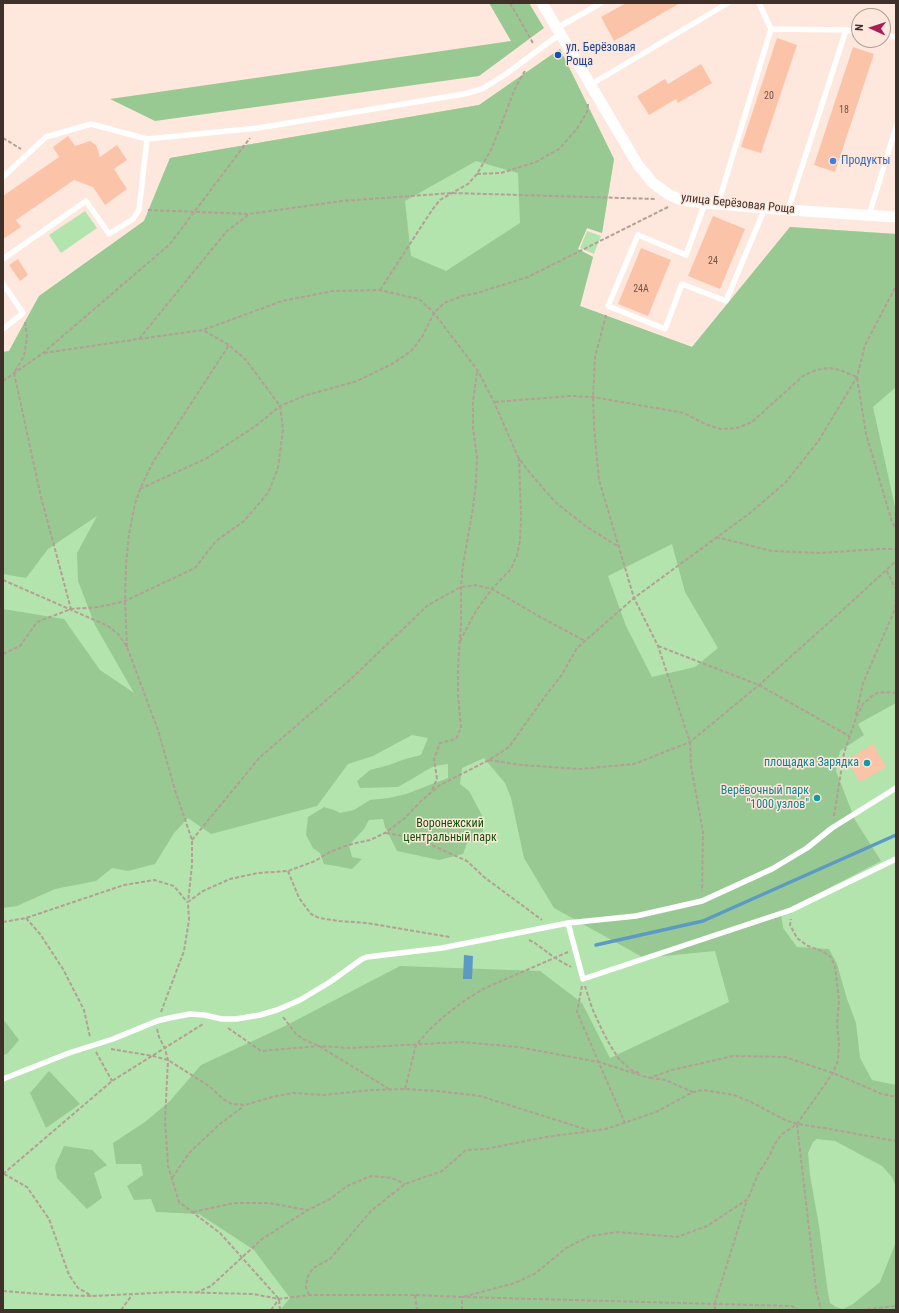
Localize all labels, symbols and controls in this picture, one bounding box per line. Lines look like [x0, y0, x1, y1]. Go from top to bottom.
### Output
north arrow [851, 8, 891, 48]
text: N [853, 24, 866, 31]
place label: ул. Берёзовая Роща [566, 41, 636, 69]
marker: ул. Берёзовая Роща [553, 50, 563, 60]
house number: 20 [764, 90, 774, 102]
house number: 18 [839, 104, 849, 116]
place label: Продукты [841, 154, 890, 168]
marker: Продукты [828, 156, 838, 166]
street label: улица Берёзовая Роща [680, 191, 796, 217]
house number: 24 [708, 255, 718, 267]
house number: 24А [633, 283, 649, 295]
place label: площадка Зарядка [764, 756, 859, 770]
marker: площадка Зарядка [862, 758, 872, 768]
place label: Верёвочный парк "1000 узлов" [721, 784, 809, 812]
marker: Верёвочный парк "1000 узлов" [812, 793, 822, 803]
park label: Воронежский центральный парк [403, 817, 497, 845]

